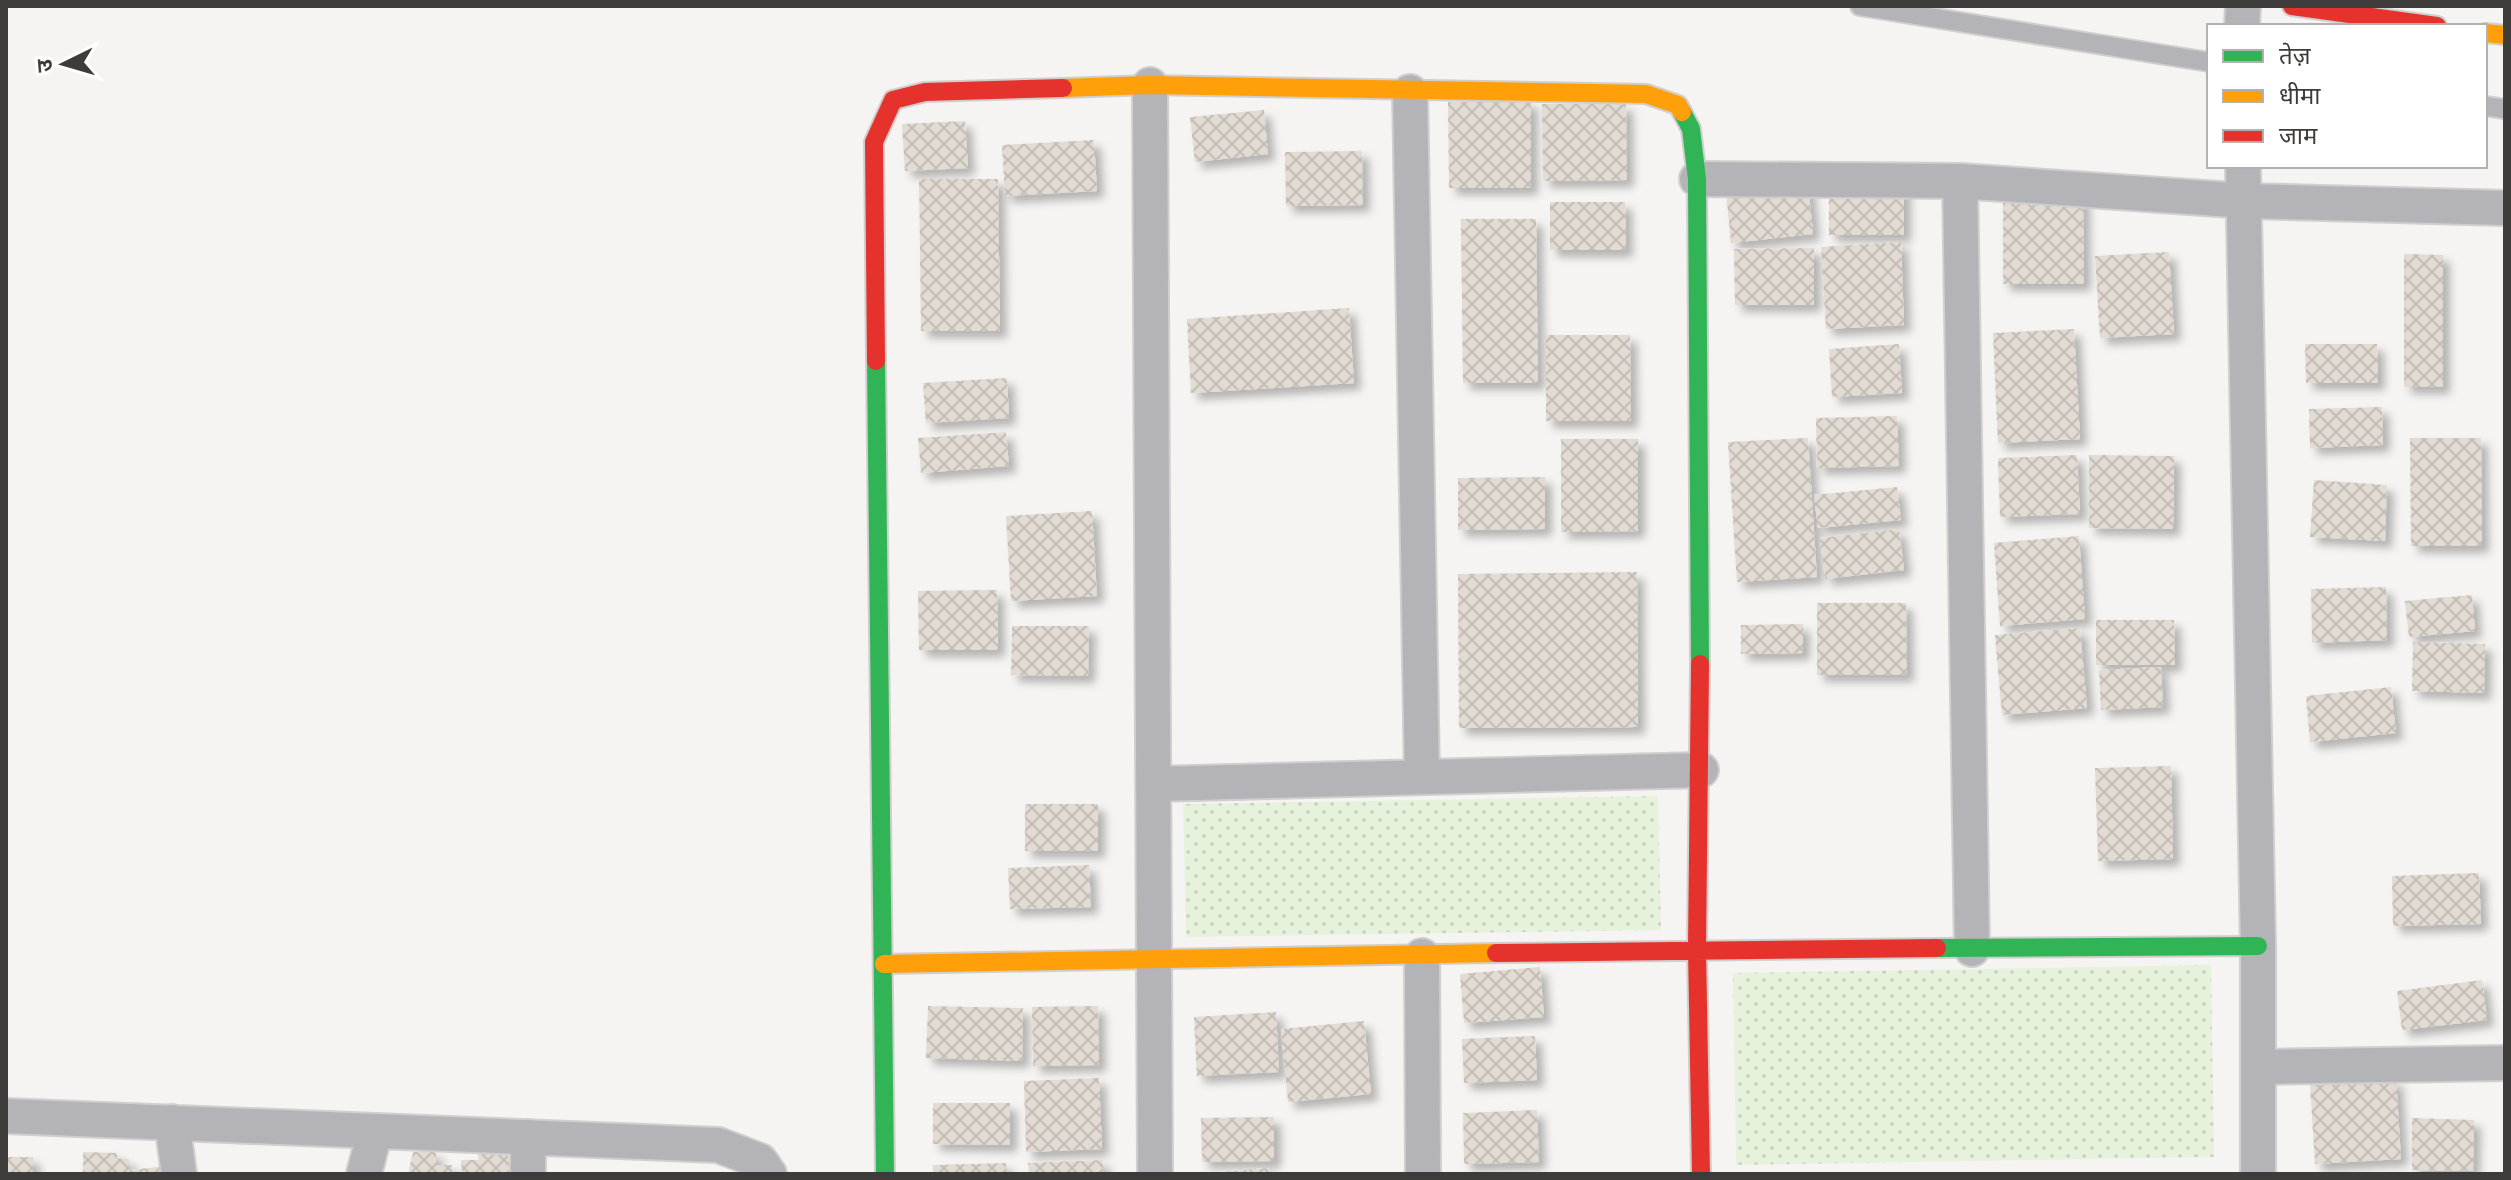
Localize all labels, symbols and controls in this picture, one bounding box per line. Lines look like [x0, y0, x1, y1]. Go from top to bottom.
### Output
north arrow [24, 24, 104, 104]
legend [2207, 24, 2487, 168]
text: तेज़ [2279, 42, 2312, 69]
text: उ [30, 57, 58, 73]
text: धीमा [2279, 82, 2321, 109]
text: जाम [2279, 122, 2318, 149]

